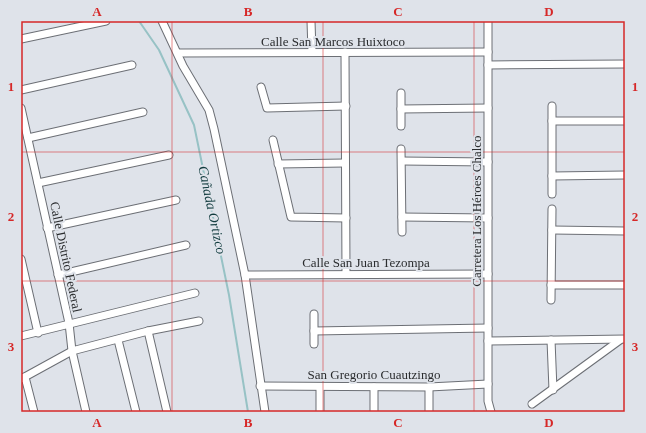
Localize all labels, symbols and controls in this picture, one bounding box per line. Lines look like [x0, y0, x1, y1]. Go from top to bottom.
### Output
text: A [92, 4, 102, 19]
text: B [244, 4, 253, 19]
text: C [393, 4, 403, 19]
text: D [544, 4, 554, 19]
street label: Calle San Marcos Huixtoco [261, 34, 405, 49]
text: 1 [8, 79, 14, 94]
text: 1 [632, 79, 638, 94]
street label: Carretera Los Héroes Chalco [469, 135, 484, 287]
water label: Cañada Ortizco [195, 165, 229, 255]
street label: Calle Distrito Federal [47, 200, 85, 314]
text: 2 [8, 209, 14, 224]
text: 2 [632, 209, 638, 224]
street label: Calle San Juan Tezompa [302, 255, 430, 270]
text: 3 [8, 339, 15, 354]
text: 3 [632, 339, 639, 354]
street label: San Gregorio Cuautzingo [308, 367, 440, 382]
text: A [92, 415, 102, 430]
text: B [244, 415, 253, 430]
text: C [393, 415, 403, 430]
text: D [544, 415, 554, 430]

